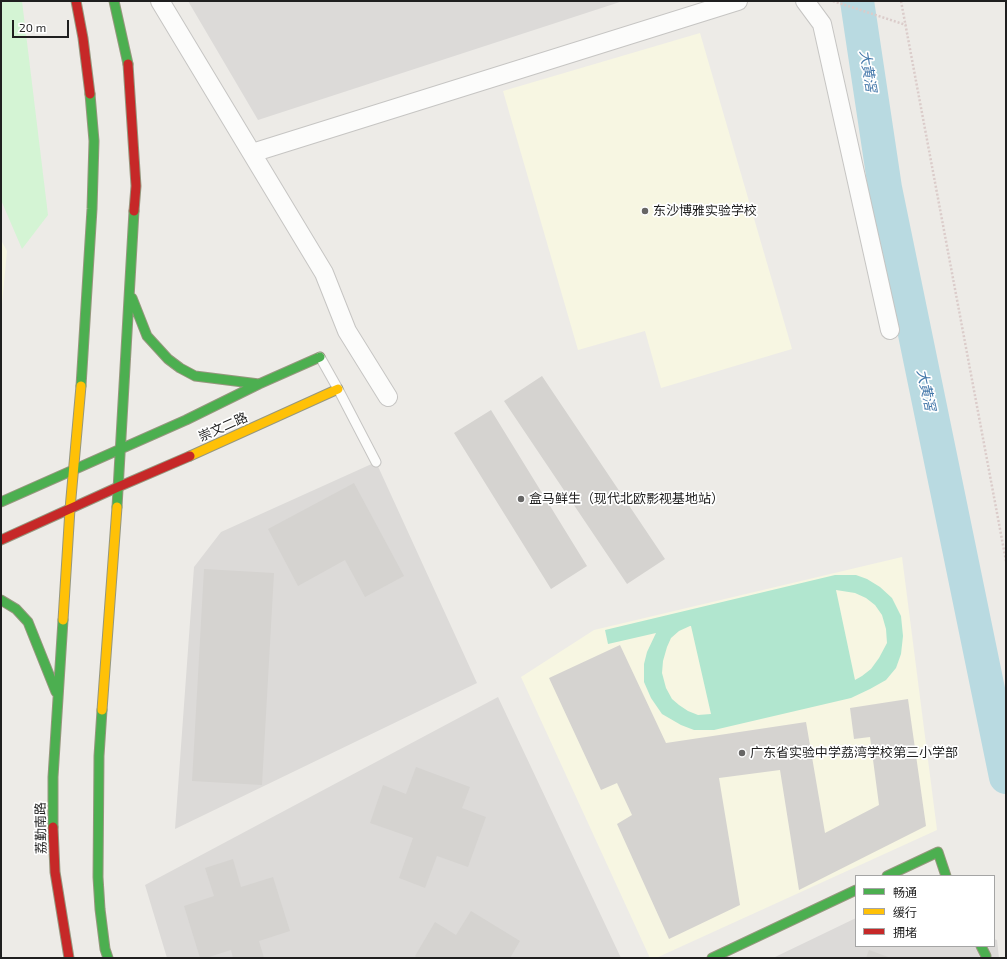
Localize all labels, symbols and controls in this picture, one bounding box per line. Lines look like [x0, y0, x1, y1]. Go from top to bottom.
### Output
scale bar [14, 12, 71, 38]
text: 20 m [19, 20, 46, 34]
water label: 大黄滘 [856, 49, 880, 93]
place label: 东沙博雅实验学校 [653, 203, 757, 219]
marker: 东沙博雅实验学校 [640, 206, 650, 216]
water label: 大黄滘 [913, 368, 939, 412]
street label: 崇文二路 [196, 409, 250, 445]
place label: 盒马鲜生（现代北欧影视基地站） [529, 491, 724, 507]
marker: 盒马鲜生（现代北欧影视基地站） [516, 494, 526, 504]
place label: 广东省实验中学荔湾学校第三小学部 [750, 745, 958, 761]
marker: 广东省实验中学荔湾学校第三小学部 [737, 748, 747, 758]
street label: 荔勤南路 [33, 802, 49, 854]
legend [855, 875, 995, 947]
text: 畅通 [893, 885, 917, 899]
text: 缓行 [893, 905, 917, 919]
text: 拥堵 [893, 925, 917, 939]

